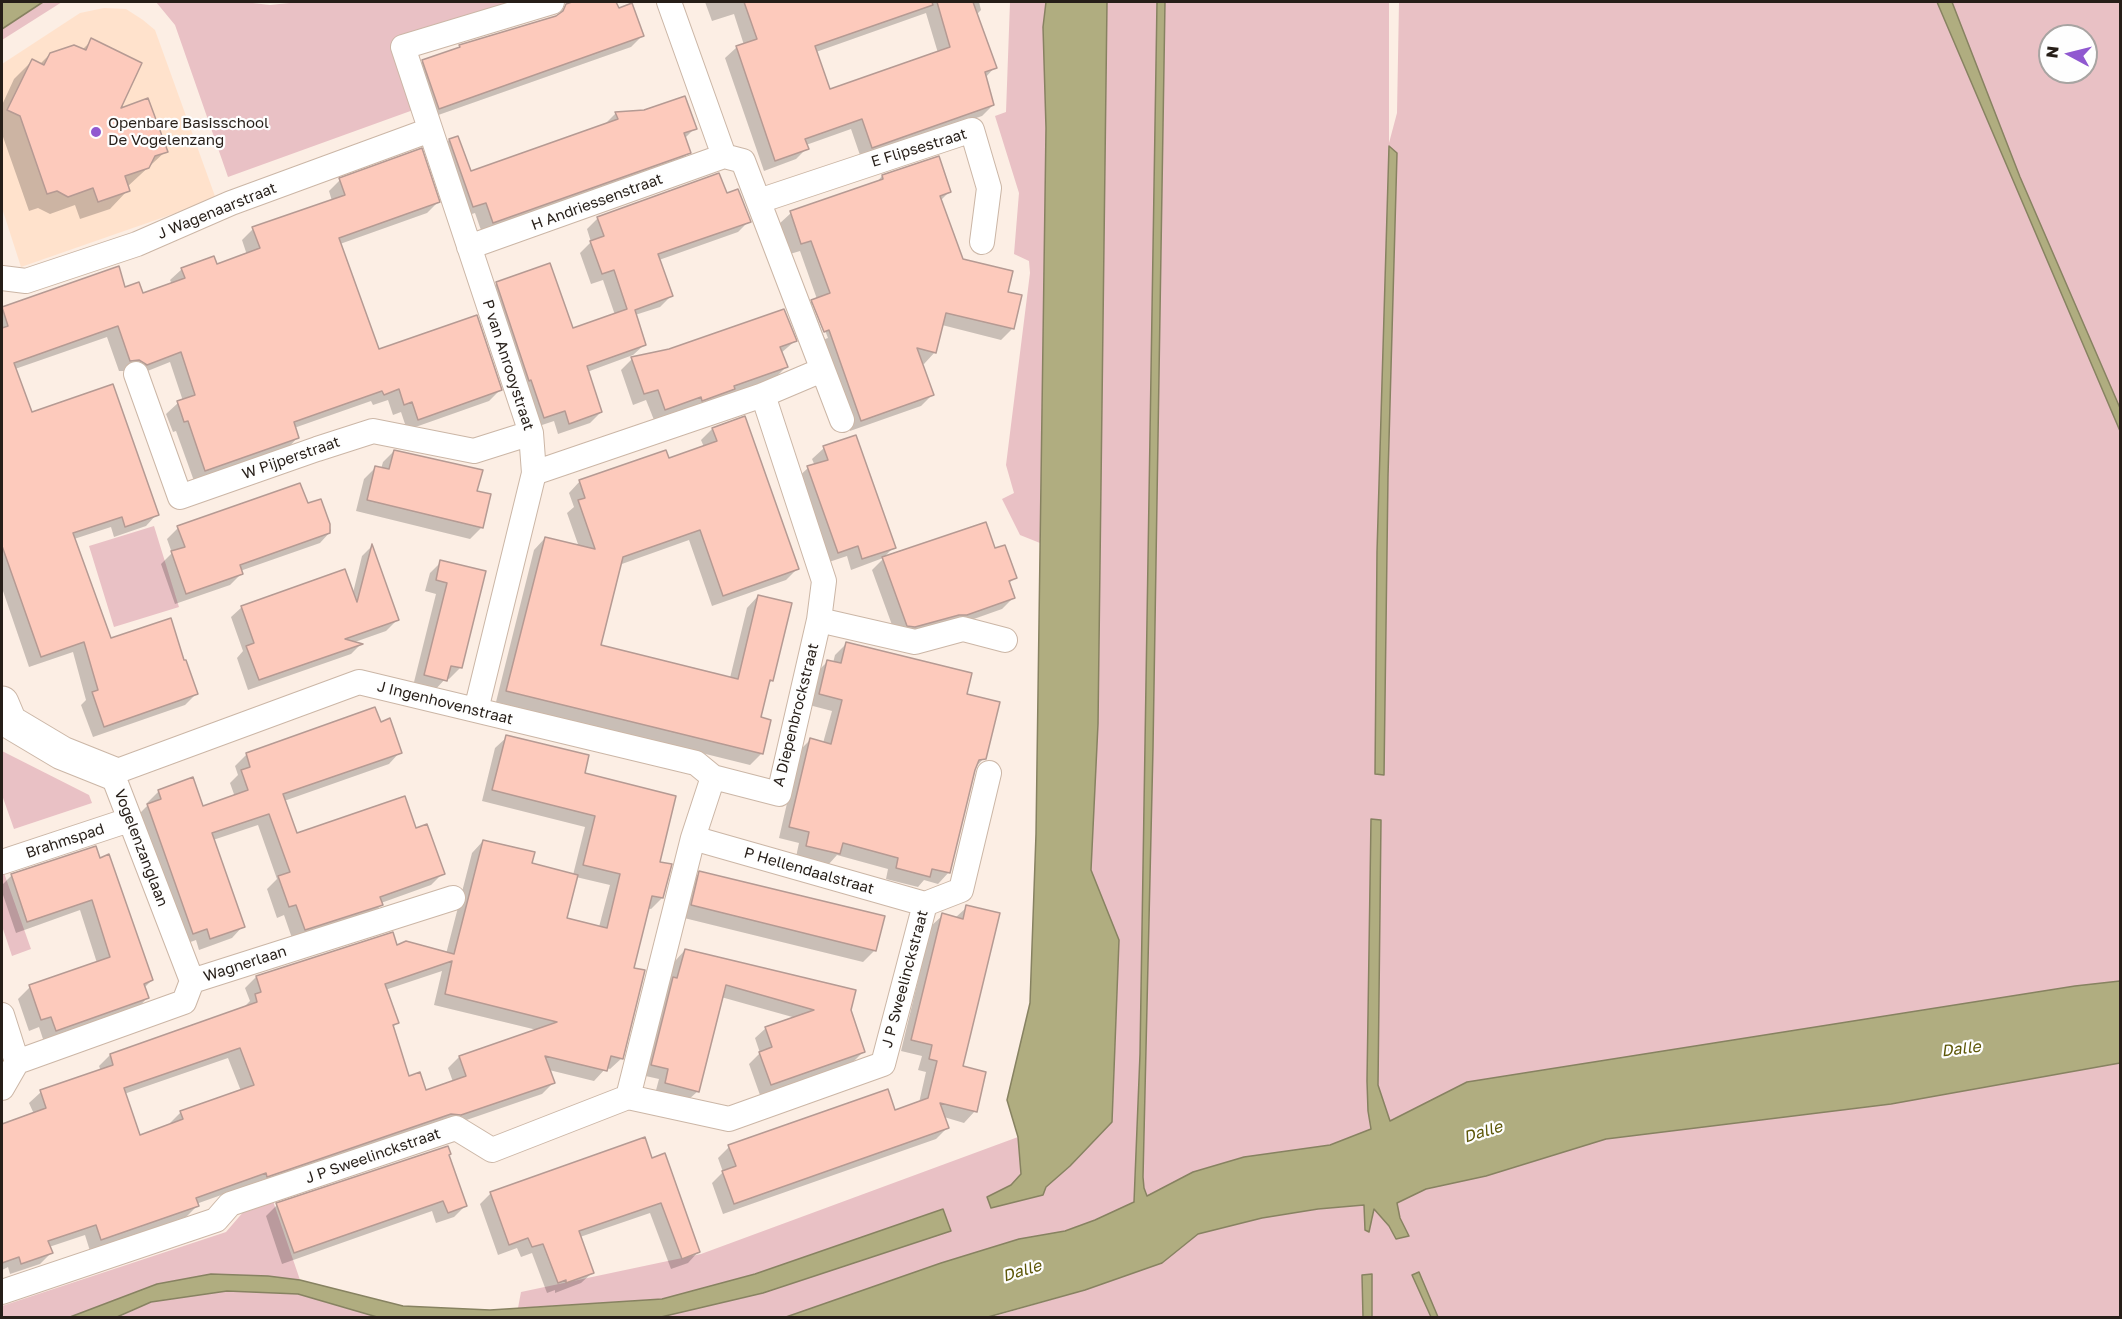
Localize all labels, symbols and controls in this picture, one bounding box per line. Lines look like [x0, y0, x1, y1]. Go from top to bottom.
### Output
north arrow [2038, 24, 2098, 84]
text: N [2041, 45, 2063, 59]
place label: Openbare Basisschool De Vogelenzang [108, 114, 269, 149]
marker: Openbare Basisschool De Vogelenzang [89, 125, 103, 139]
street label: E Flipsestraat [869, 125, 969, 171]
street label: H Andriessenstraat [529, 170, 665, 234]
street label: J Wagenaarstraat [155, 179, 279, 243]
street label: P van Anrooystraat [478, 297, 538, 433]
street label: W Pijperstraat [240, 433, 342, 483]
street label: A Diepenbrockstraat [769, 641, 823, 789]
street label: J Ingenhovenstraat [375, 677, 515, 729]
street label: Vogelenzanglaan [110, 787, 172, 909]
street label: Brahmspad [23, 820, 107, 862]
street label: P Hellendaalstraat [742, 844, 876, 898]
street label: J P Sweelinckstraat [878, 908, 932, 1050]
street label: Wagnerlaan [201, 942, 289, 986]
water label: Dalle [1940, 1037, 1982, 1061]
water label: Dalle [1461, 1117, 1505, 1147]
street label: J P Sweelinckstraat [303, 1124, 443, 1188]
water label: Dalle [1000, 1256, 1044, 1286]

